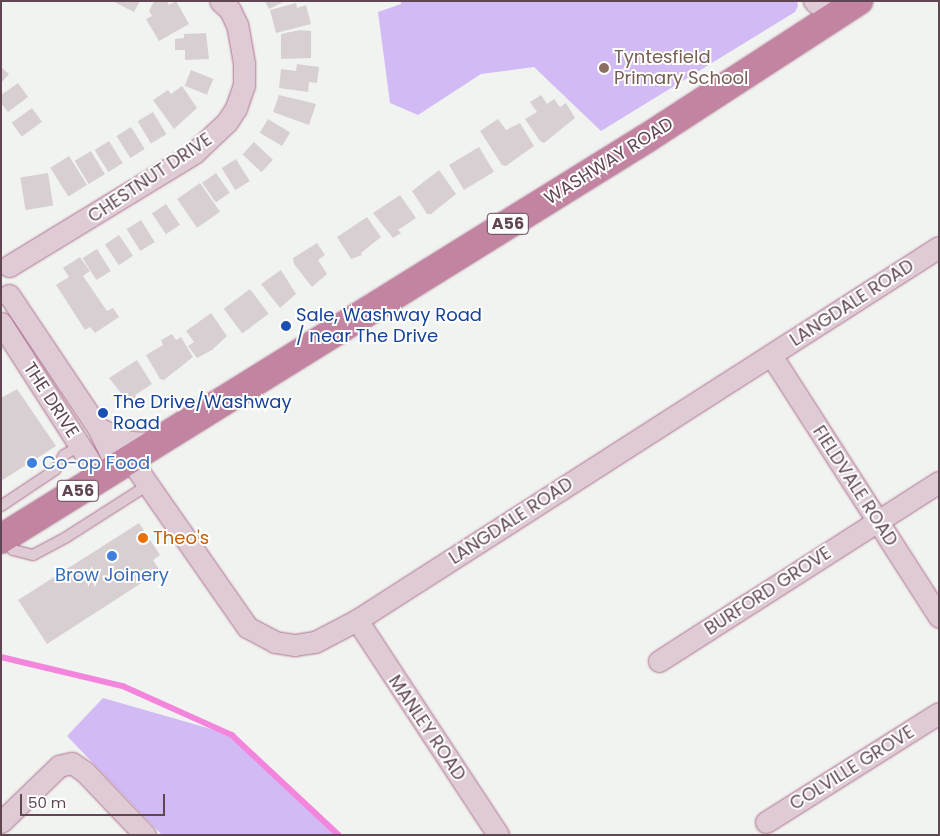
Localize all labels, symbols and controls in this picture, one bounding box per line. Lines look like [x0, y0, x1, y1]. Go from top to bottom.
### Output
place label: Tyntesfield Primary School [614, 47, 748, 90]
marker: Tyntesfield Primary School [598, 62, 610, 74]
street label: WASHWAY ROAD [541, 113, 677, 209]
street label: CHESTNUT DRIVE [84, 129, 216, 227]
road number: A56 [487, 210, 529, 238]
street label: LANGDALE ROAD [786, 255, 918, 351]
place label: Sale, Washway Road / near The Drive [296, 305, 482, 348]
marker: Sale, Washway Road / near The Drive [280, 320, 292, 332]
street label: THE DRIVE [19, 358, 83, 442]
place label: The Drive/Washway Road [113, 392, 292, 434]
marker: The Drive/Washway Road [97, 407, 109, 419]
street label: FIELDVALE ROAD [808, 422, 902, 550]
place label: Co-op Food [42, 452, 150, 474]
marker: Co-op Food [26, 457, 38, 469]
street label: LANGDALE ROAD [445, 473, 577, 569]
road number: A56 [57, 478, 99, 504]
place label: Theo's [153, 527, 209, 549]
marker: Theo's [137, 532, 149, 544]
street label: BURFORD GROVE [701, 542, 835, 640]
marker: Brow Joinery [106, 550, 118, 562]
place label: Brow Joinery [55, 564, 169, 586]
street label: MANLEY ROAD [384, 671, 470, 785]
street label: COLVILLE GROVE [786, 721, 918, 815]
scale bar [22, 784, 168, 816]
text: 50 m [28, 792, 66, 813]

